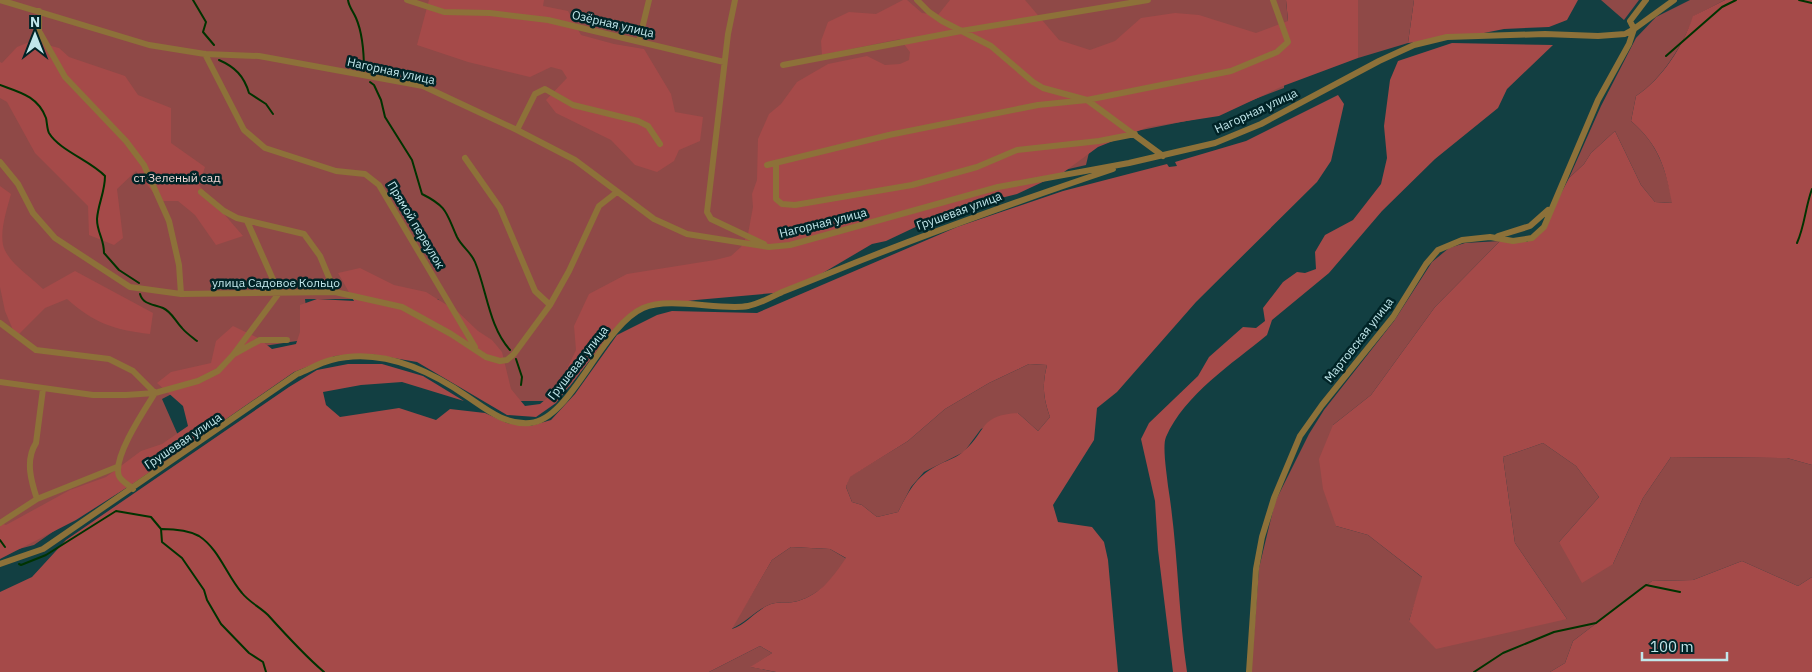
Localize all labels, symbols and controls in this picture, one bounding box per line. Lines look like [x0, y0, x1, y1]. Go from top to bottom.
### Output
street label: Озёрная улица [571, 7, 656, 40]
north arrow [10, 10, 60, 60]
text: N [30, 13, 40, 31]
street label: Нагорная улица [346, 54, 437, 87]
street label: Нагорная улица [1212, 85, 1300, 136]
park label: ст Зеленый сад [133, 170, 221, 185]
street label: Прямой переулок [384, 178, 449, 272]
street label: Грушевая улица [914, 188, 1004, 233]
street label: Нагорная улица [778, 204, 869, 241]
street label: улица Садовое Кольцо [212, 275, 340, 290]
street label: Мартовская улица [1321, 294, 1397, 385]
street label: Грушевая улица [544, 322, 612, 403]
street label: Грушевая улица [141, 409, 225, 472]
scale bar [1642, 630, 1727, 662]
text: 100 m [1650, 637, 1694, 656]

